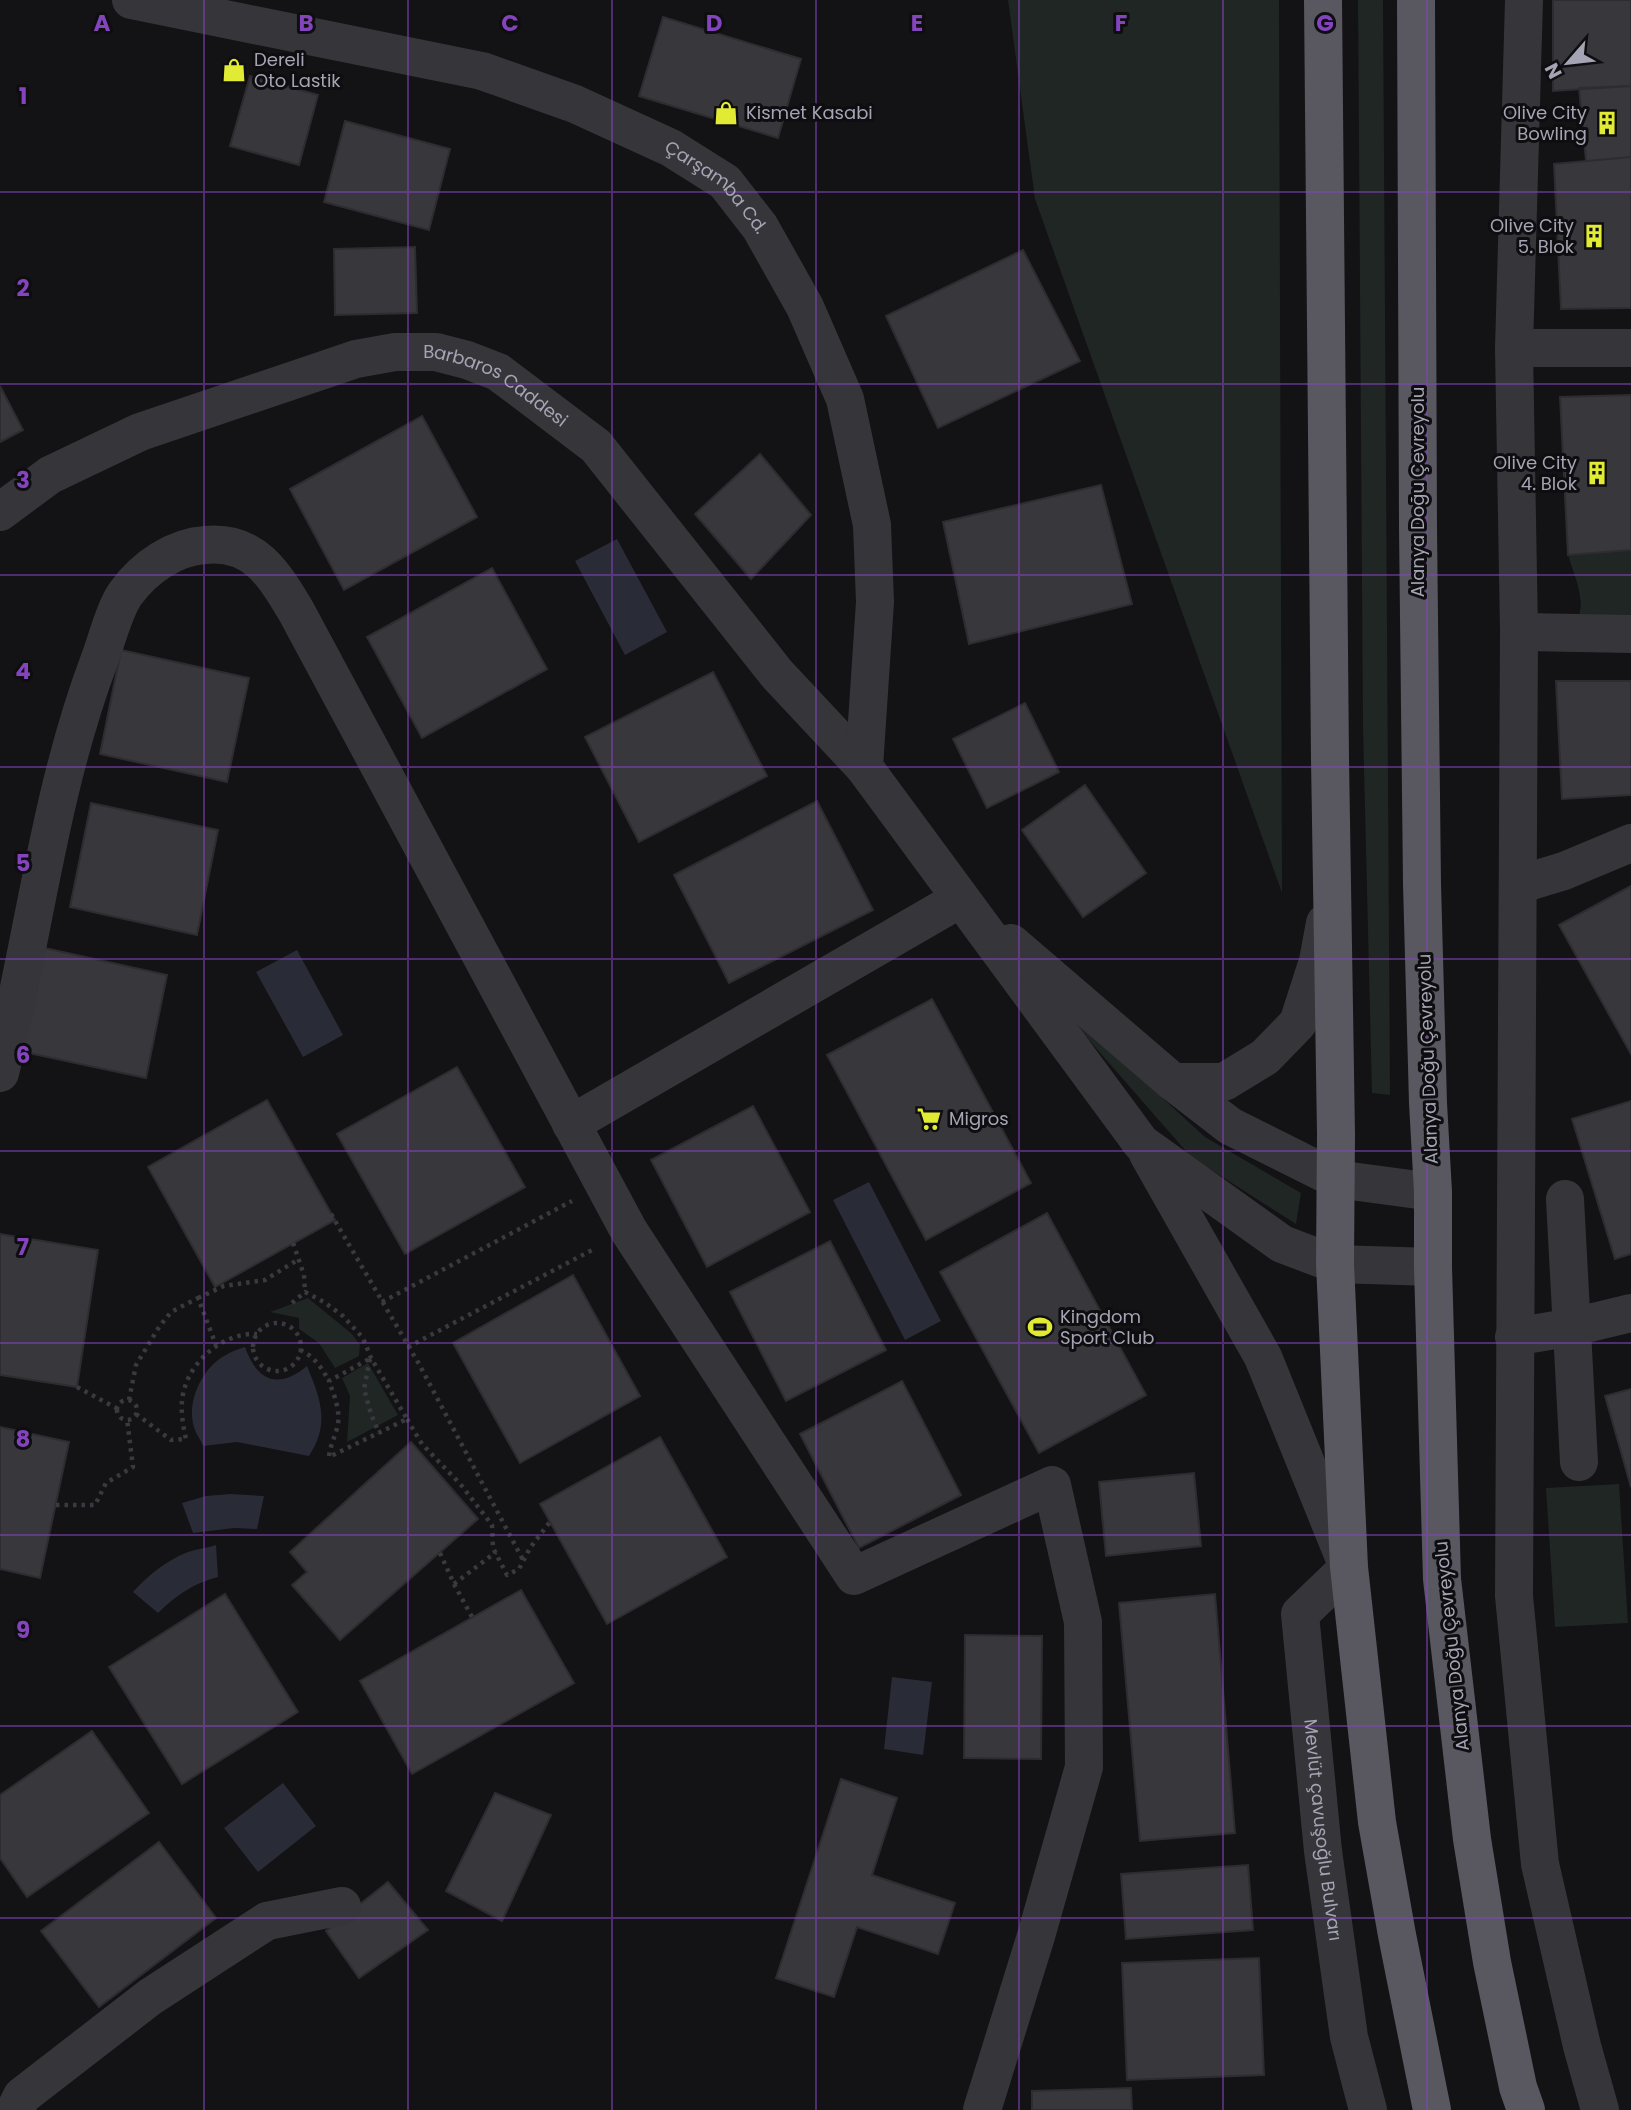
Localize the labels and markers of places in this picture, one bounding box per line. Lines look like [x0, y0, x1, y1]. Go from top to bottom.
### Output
place label: Dereli Oto Lastik [254, 47, 341, 93]
shop icon: Dereli Oto Lastik [220, 56, 248, 84]
shop icon: Kismet Kasabi [712, 99, 740, 127]
place label: Kismet Kasabi [746, 100, 873, 125]
place label: Olive City Bowling [1503, 100, 1587, 146]
building icon: Olive City Bowling [1593, 109, 1621, 137]
place label: Olive City 5. Blok [1490, 213, 1575, 259]
building icon: Olive City 5. Blok [1580, 222, 1608, 250]
place label: Olive City 4. Blok [1493, 450, 1578, 496]
building icon: Olive City 4. Blok [1583, 459, 1611, 487]
supermarket icon: Migros [915, 1105, 943, 1133]
place label: Migros [949, 1106, 1009, 1131]
place label: Kingdom Sport Club [1060, 1304, 1154, 1350]
sports icon: Kingdom Sport Club [1026, 1313, 1054, 1341]

